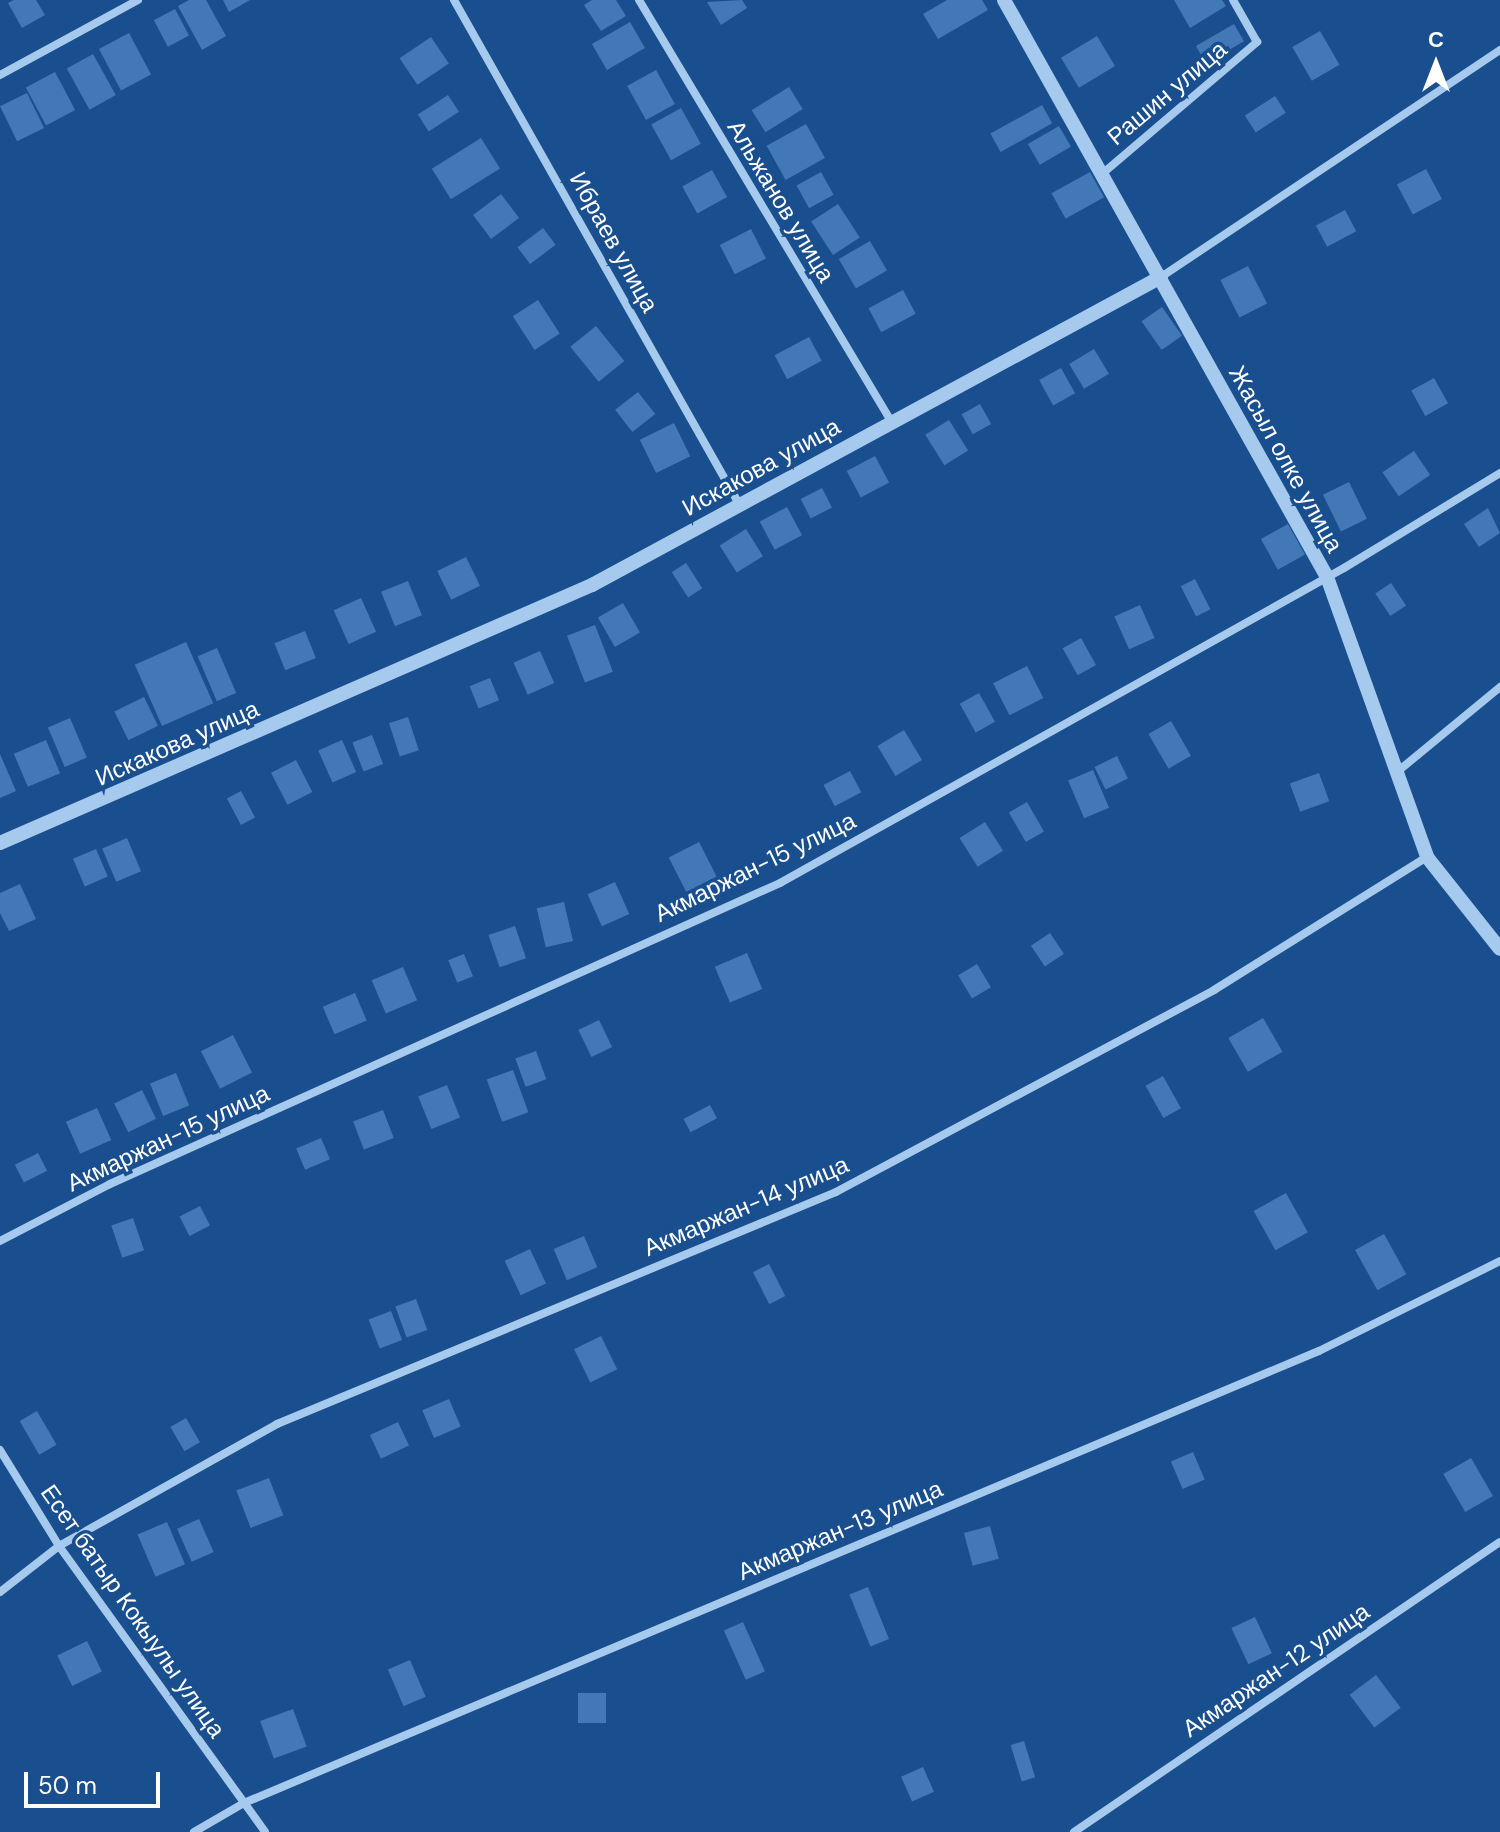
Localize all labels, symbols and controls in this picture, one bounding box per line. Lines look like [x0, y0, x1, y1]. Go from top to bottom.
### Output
north arrow [1396, 24, 1476, 104]
text: С [1428, 25, 1444, 54]
street label: Рашин улица [1102, 35, 1232, 151]
street label: Альжанов улица [721, 115, 841, 287]
street label: Ибраев улица [564, 167, 664, 317]
street label: Жасыл олке улица [1223, 361, 1349, 557]
street label: Искакова улица [677, 412, 845, 522]
street label: Искакова улица [91, 694, 263, 792]
street label: Акмаржан-15 улица [650, 806, 860, 928]
street label: Акмаржан-15 улица [62, 1078, 274, 1198]
street label: Акмаржан-14 улица [639, 1150, 853, 1262]
street label: Акмаржан-13 улица [733, 1474, 947, 1586]
street label: Есет батыр Кокыулы улица [35, 1479, 231, 1743]
street label: Акмаржан-12 улица [1177, 1597, 1375, 1743]
scale bar [28, 1756, 164, 1806]
text: 50 m [38, 1770, 97, 1801]

